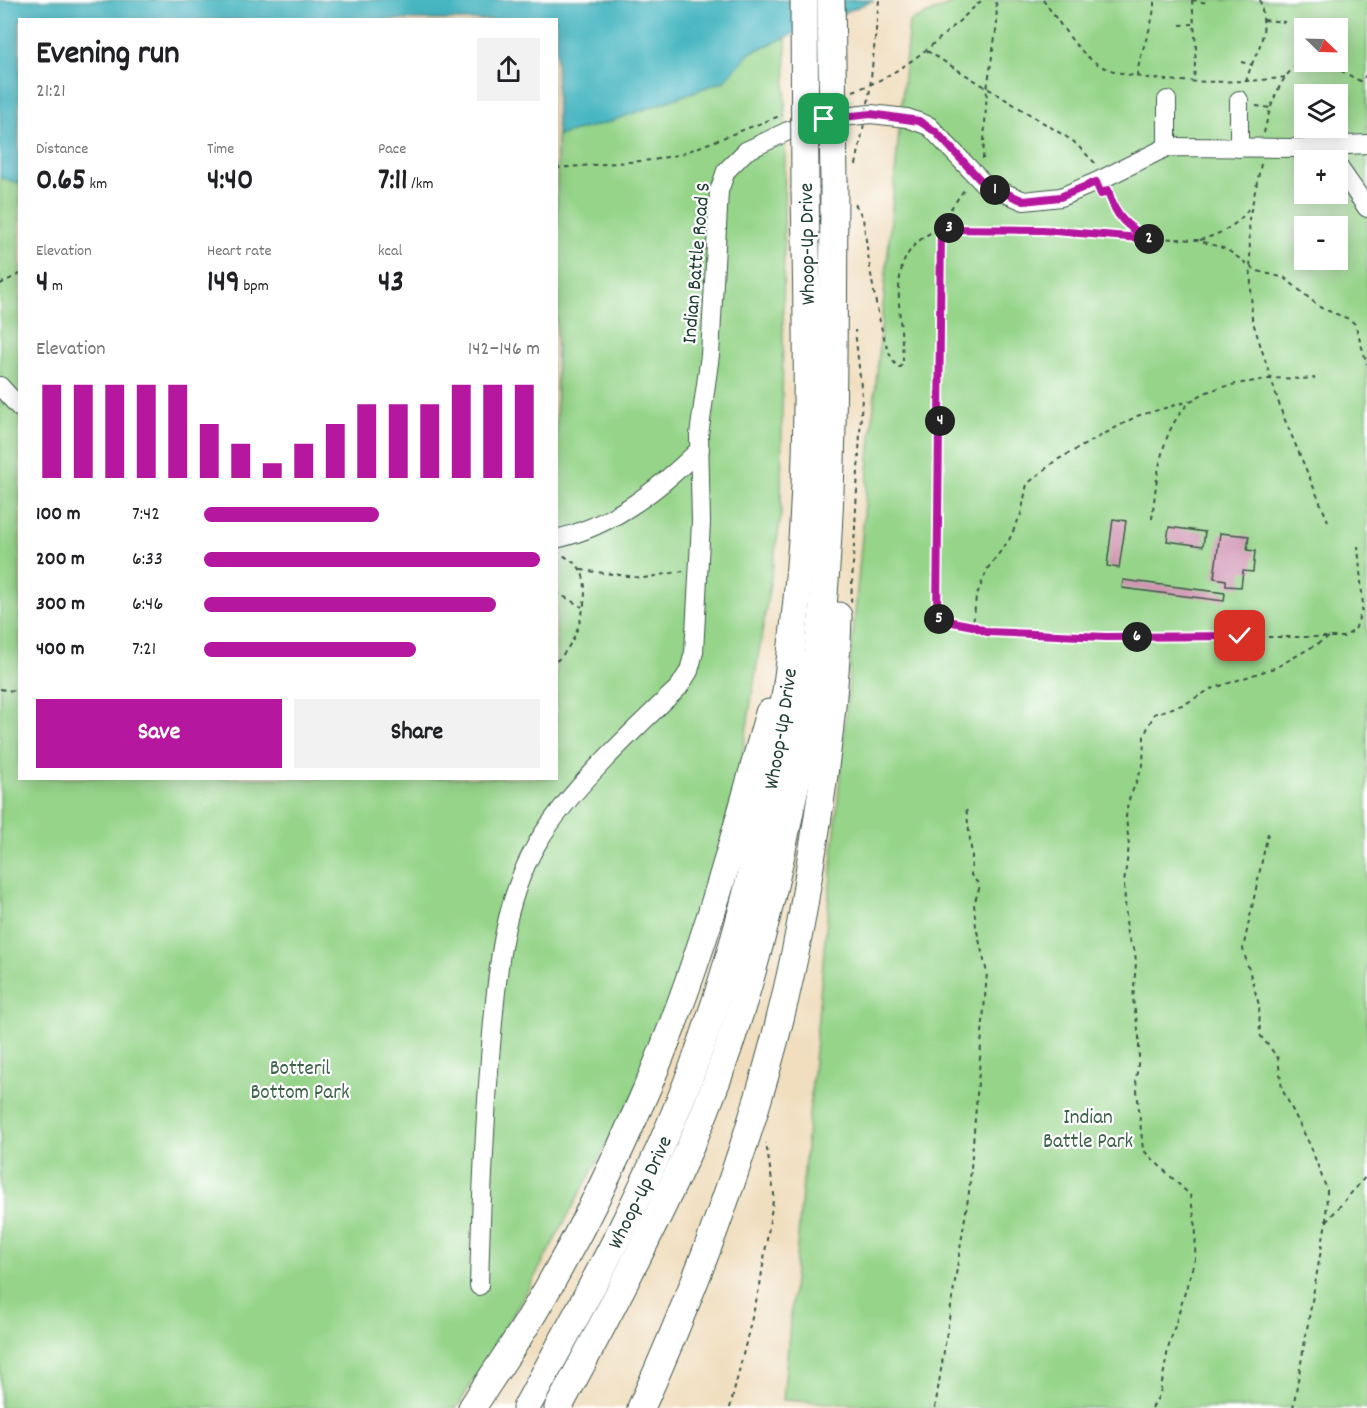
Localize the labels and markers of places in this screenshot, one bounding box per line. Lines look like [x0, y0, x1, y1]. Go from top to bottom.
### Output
pin [798, 93, 849, 144]
pin: 1 [980, 175, 1010, 205]
pin: 3 [934, 213, 964, 243]
pin: 2 [1134, 224, 1164, 254]
pin: 4 [925, 406, 955, 436]
pin: 5 [924, 604, 954, 634]
pin [1214, 610, 1265, 661]
pin: 6 [1122, 622, 1152, 652]

